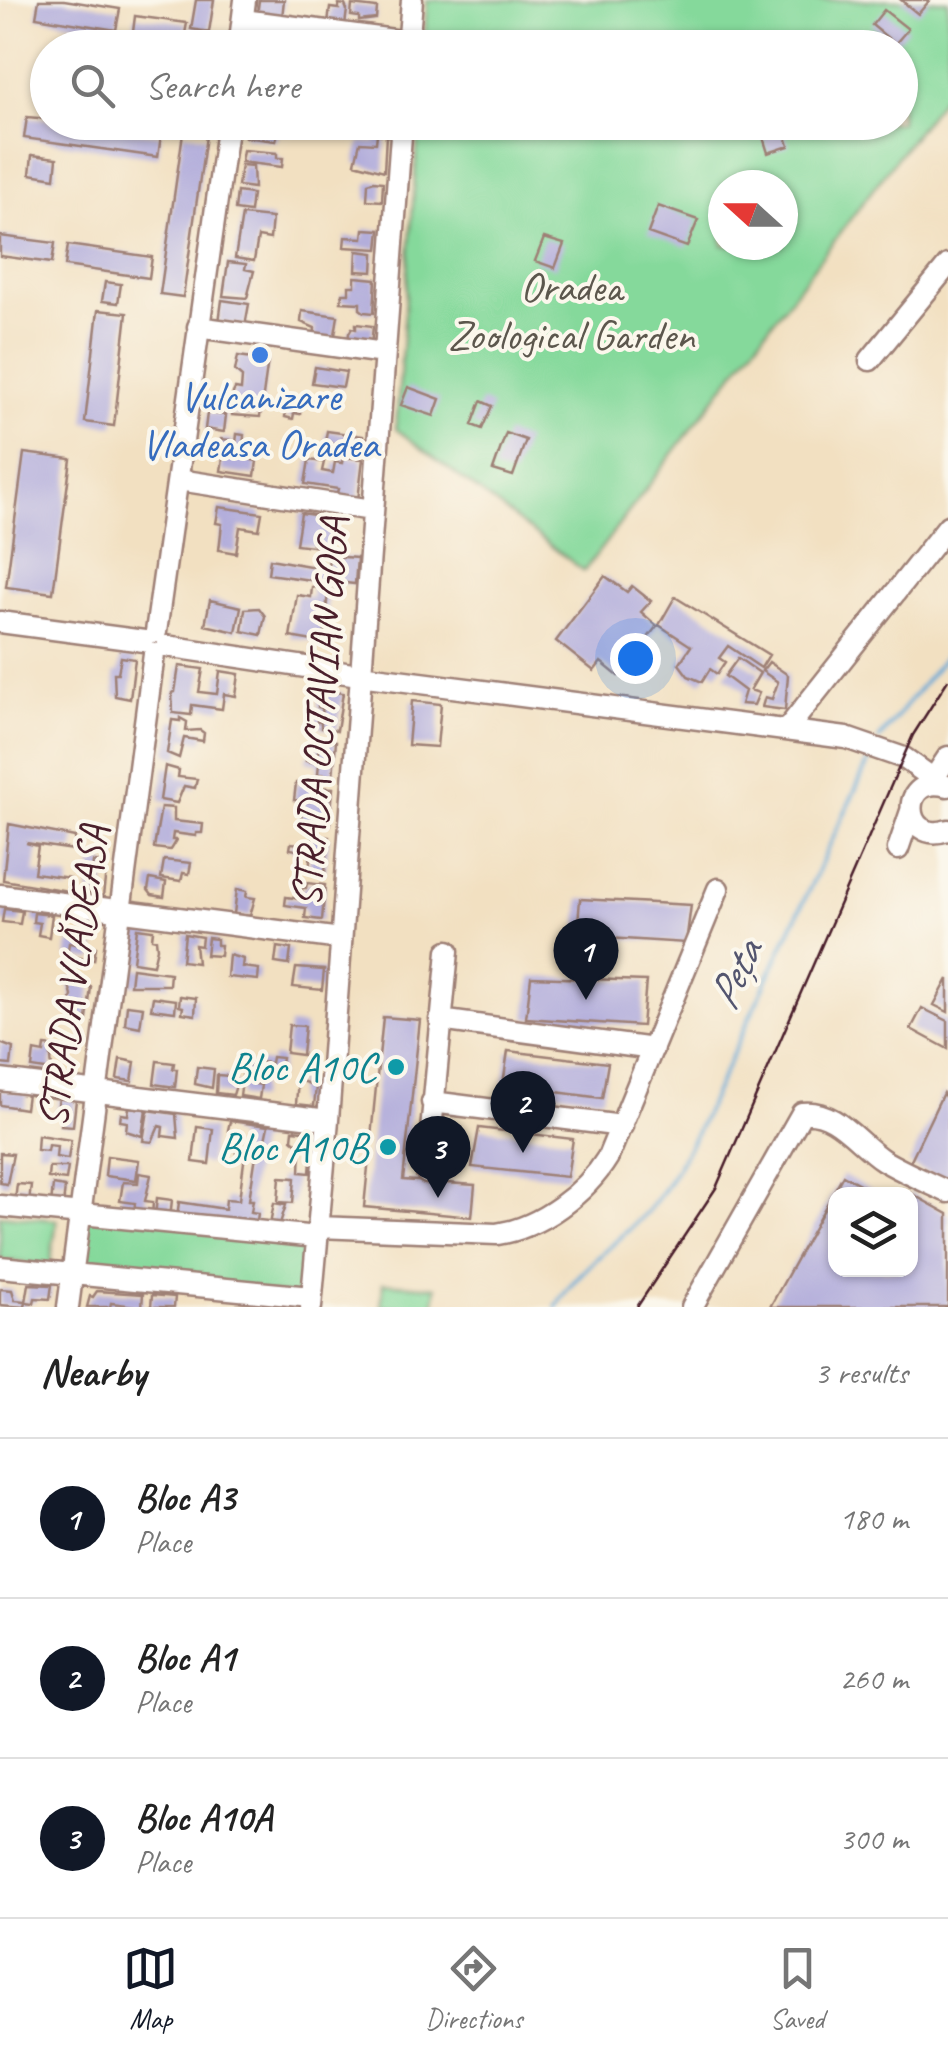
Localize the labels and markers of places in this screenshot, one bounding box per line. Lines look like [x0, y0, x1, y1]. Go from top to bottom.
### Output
marker: Vulcanizare Vladeasa Oradea [249, 344, 271, 366]
place label: Vulcanizare Vladeasa Oradea [141, 370, 381, 471]
pin: 1 [554, 918, 618, 1000]
place label: Bloc A10C [228, 1041, 380, 1094]
marker: Bloc A10C [385, 1056, 407, 1078]
pin: 2 [490, 1070, 556, 1153]
pin: 3 [406, 1116, 470, 1198]
place label: Bloc A10B [218, 1121, 371, 1174]
marker: Bloc A10B [377, 1136, 399, 1158]

